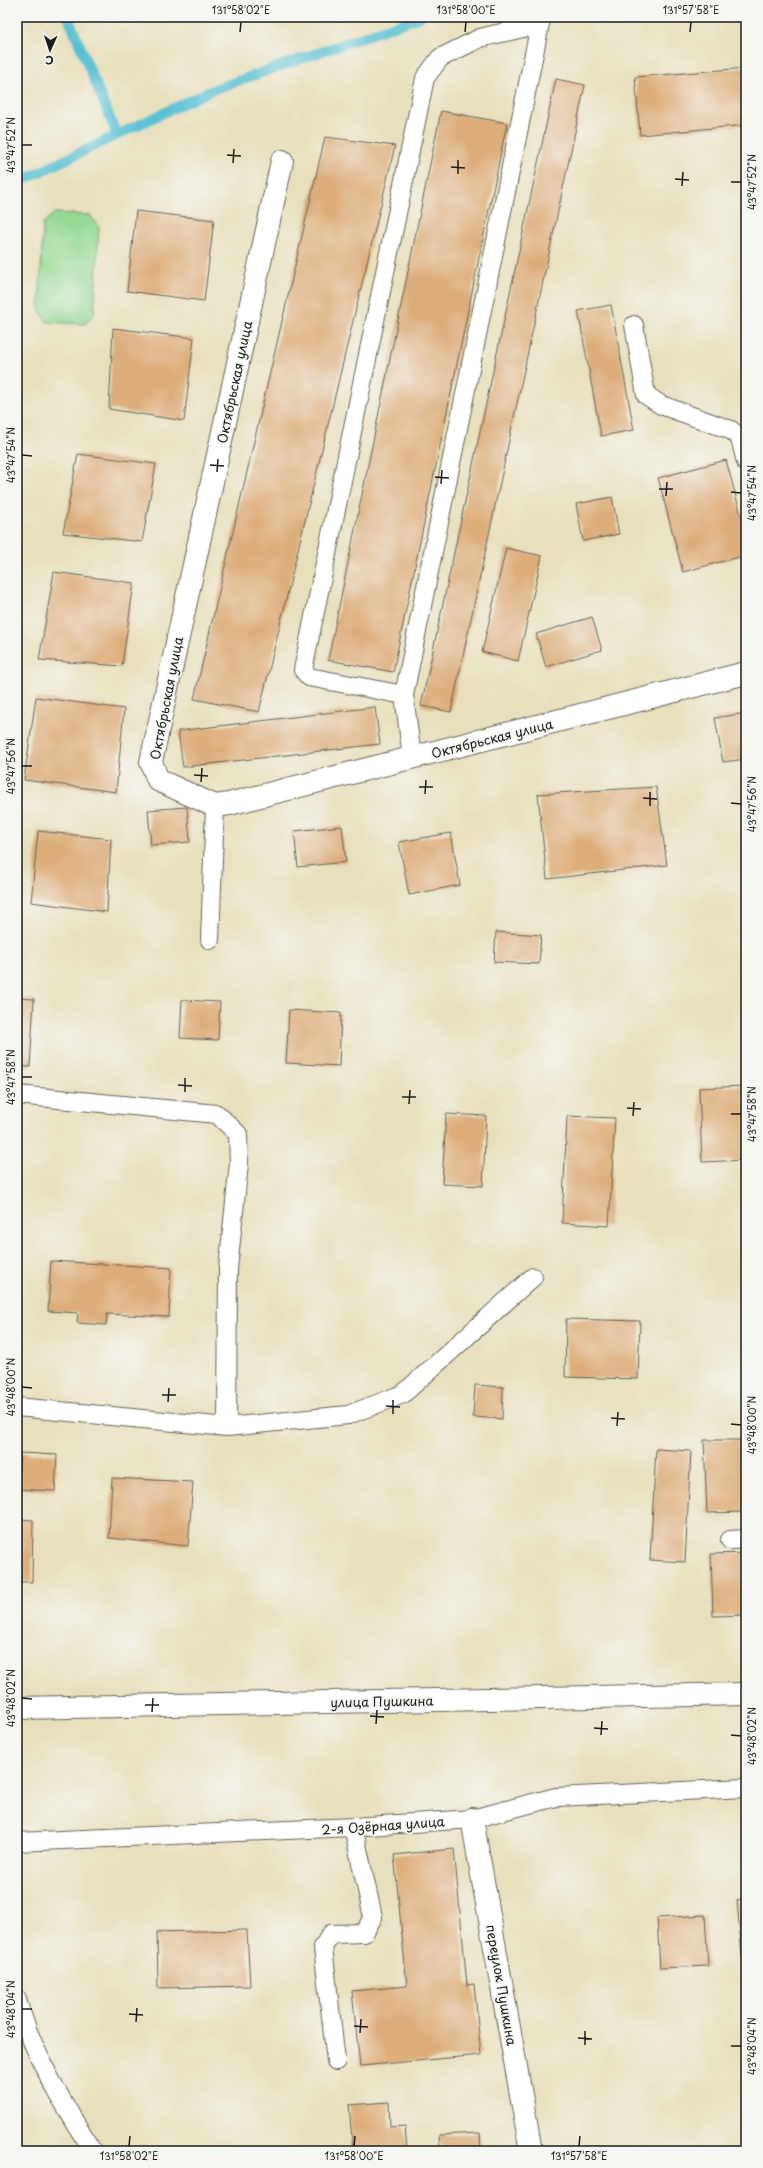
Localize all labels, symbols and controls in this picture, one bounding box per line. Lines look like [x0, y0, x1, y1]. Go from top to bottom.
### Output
text: 131°58'02"E [212, 2, 270, 17]
text: 131°58'00"E [436, 2, 496, 17]
text: 131°57'58"E [663, 2, 719, 17]
north arrow [30, 30, 70, 70]
text: С [45, 52, 54, 69]
text: 43°47'52"N [3, 117, 18, 173]
text: 43°47'52"N [744, 154, 759, 210]
street label: Октябрьская улица [212, 318, 256, 445]
text: 43°47'54"N [3, 427, 18, 483]
text: 43°47'54"N [744, 465, 759, 521]
street label: Октябрьская улица [145, 634, 187, 761]
street label: Октябрьская улица [429, 713, 556, 762]
text: 43°47'56"N [3, 738, 18, 794]
text: 43°47'56"N [744, 776, 759, 832]
text: 43°47'58"N [3, 1049, 18, 1105]
text: 43°47'58"N [744, 1086, 759, 1142]
text: 43°48'00"N [3, 1358, 18, 1416]
text: 43°48'00"N [744, 1396, 759, 1454]
text: 43°48'02"N [3, 1669, 18, 1727]
street label: улица Пушкина [330, 1691, 435, 1711]
text: 43°48'02"N [744, 1707, 759, 1765]
street label: 2-я Озёрная улица [321, 1811, 446, 1839]
street label: переулок Пушкина [482, 1923, 522, 2048]
text: 43°48'04"N [3, 1980, 18, 2038]
text: 43°48'04"N [744, 2017, 759, 2075]
text: 131°58'02"E [100, 2148, 158, 2163]
text: 131°58'00"E [324, 2148, 384, 2163]
text: 131°57'58"E [551, 2148, 607, 2163]

